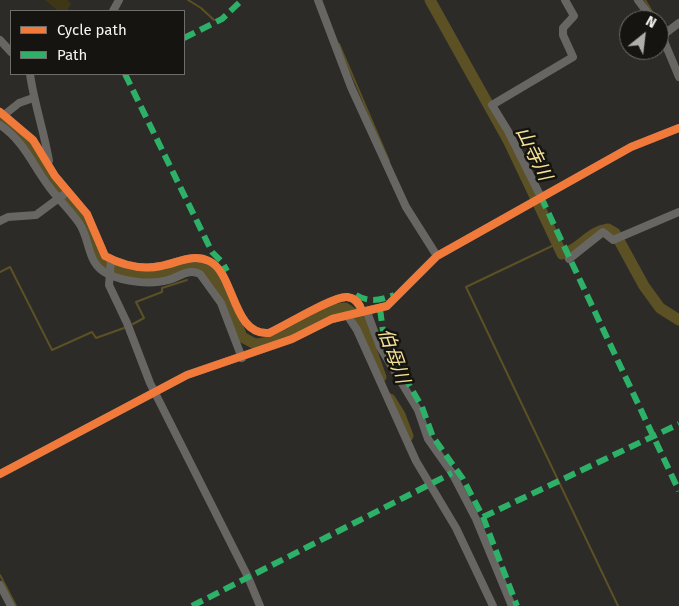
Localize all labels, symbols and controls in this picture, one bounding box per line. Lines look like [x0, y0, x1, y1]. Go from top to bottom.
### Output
legend [10, 10, 185, 75]
north arrow [619, 10, 669, 60]
text: N [643, 13, 659, 32]
text: Cycle path [57, 21, 127, 39]
text: Path [57, 46, 87, 64]
water label: 山寺川 [510, 123, 556, 185]
water label: 伯母川 [373, 325, 413, 387]

